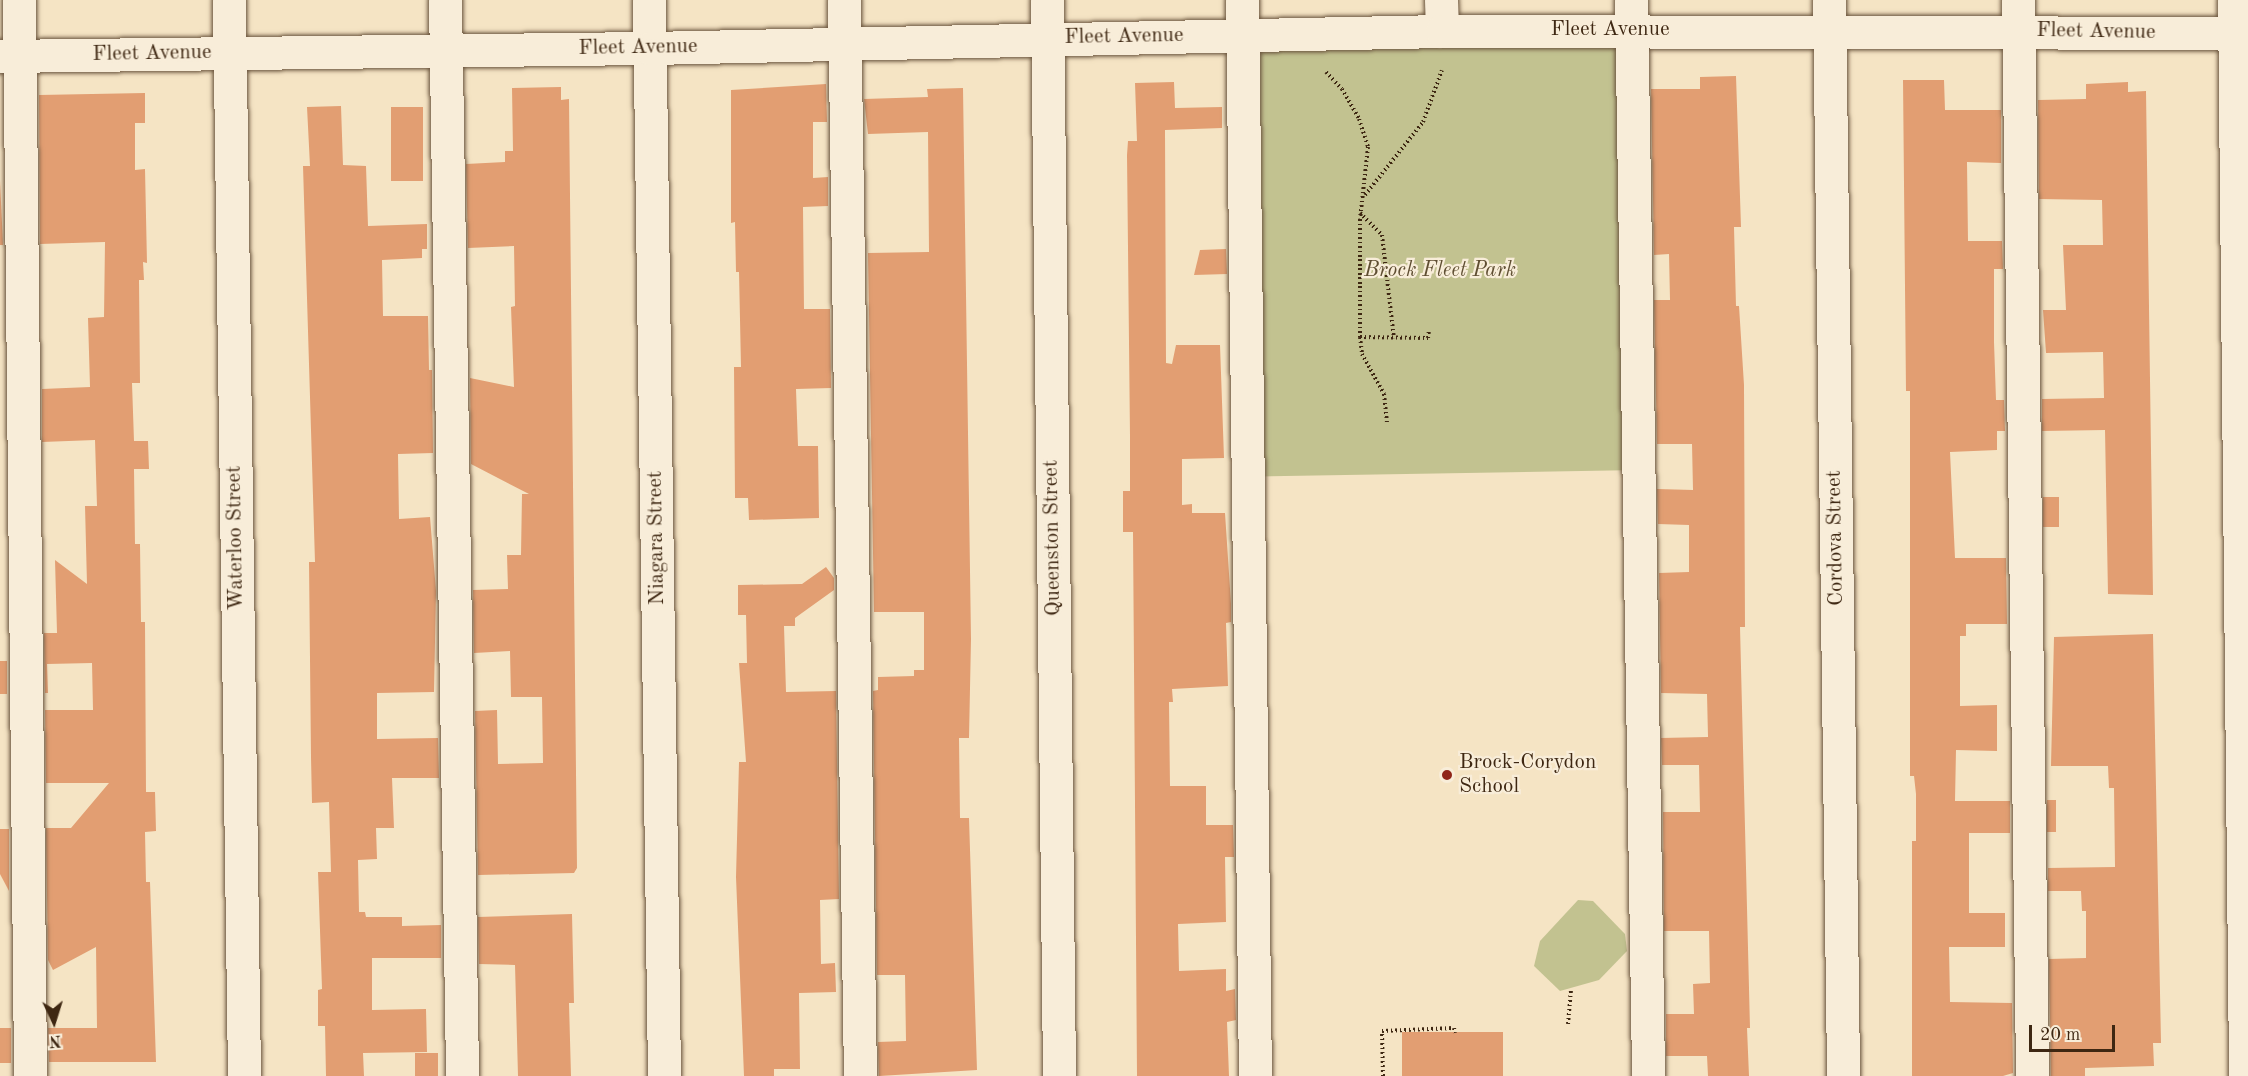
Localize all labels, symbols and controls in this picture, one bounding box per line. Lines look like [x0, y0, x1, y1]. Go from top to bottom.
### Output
street label: Fleet Avenue [1550, 17, 1670, 43]
street label: Fleet Avenue [2036, 18, 2156, 46]
street label: Fleet Avenue [1064, 23, 1184, 51]
street label: Fleet Avenue [578, 34, 698, 62]
street label: Fleet Avenue [92, 40, 212, 68]
park label: Brock Fleet Park [1364, 258, 1516, 284]
street label: Queenston Street [1039, 460, 1067, 616]
street label: Waterloo Street [222, 465, 250, 611]
street label: Cordova Street [1822, 470, 1850, 606]
street label: Niagara Street [643, 471, 671, 605]
place label: Brock-Corydon School [1459, 750, 1596, 800]
marker: Brock-Corydon School [1440, 768, 1454, 782]
north arrow [24, 992, 84, 1052]
scale bar [2032, 1013, 2118, 1051]
text: 20 m [2040, 1026, 2080, 1044]
text: N [49, 1032, 62, 1048]

